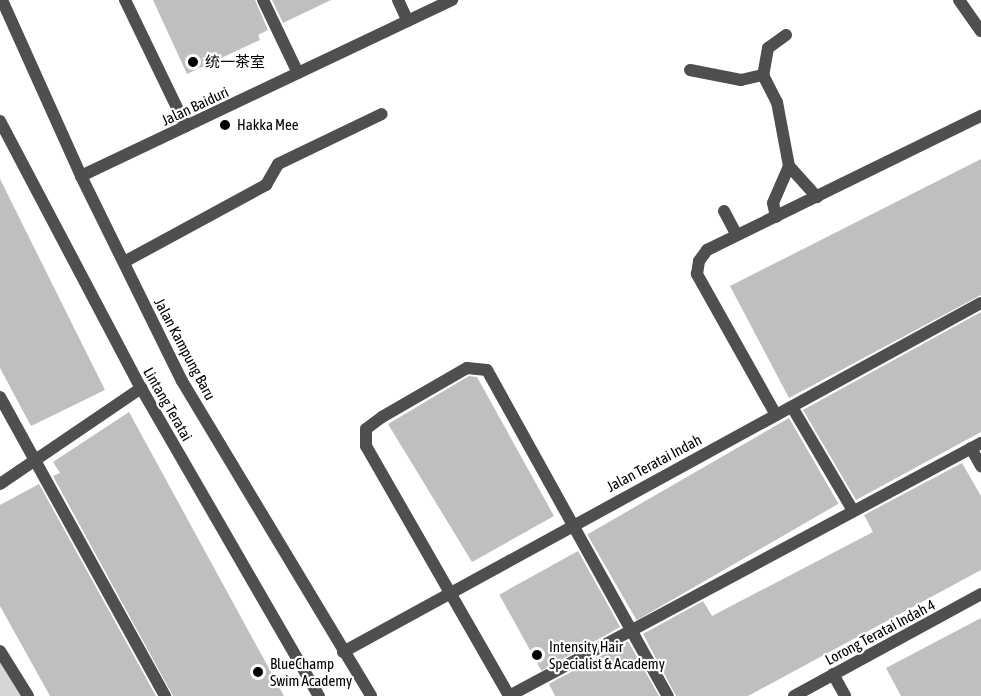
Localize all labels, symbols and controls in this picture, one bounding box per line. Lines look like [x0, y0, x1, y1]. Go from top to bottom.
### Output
place label: 统一茶室 [205, 53, 265, 71]
marker: 统一茶室 [186, 55, 200, 69]
street label: Jalan Baiduri [159, 83, 231, 129]
place label: Hakka Mee [237, 116, 299, 134]
marker: Hakka Mee [218, 118, 232, 132]
street label: Jalan Kampung Baru [151, 295, 219, 403]
street label: Lintang Teratai [140, 364, 196, 444]
street label: Jalan Teratai Indah [603, 430, 705, 496]
street label: Lorong Teratai Indah 4 [822, 595, 938, 669]
place label: Intensity Hair Specialist & Academy [549, 637, 665, 672]
marker: Intensity Hair Specialist & Academy [530, 648, 544, 662]
place label: BlueChamp Swim Academy [270, 654, 352, 689]
marker: BlueChamp Swim Academy [251, 665, 265, 679]

